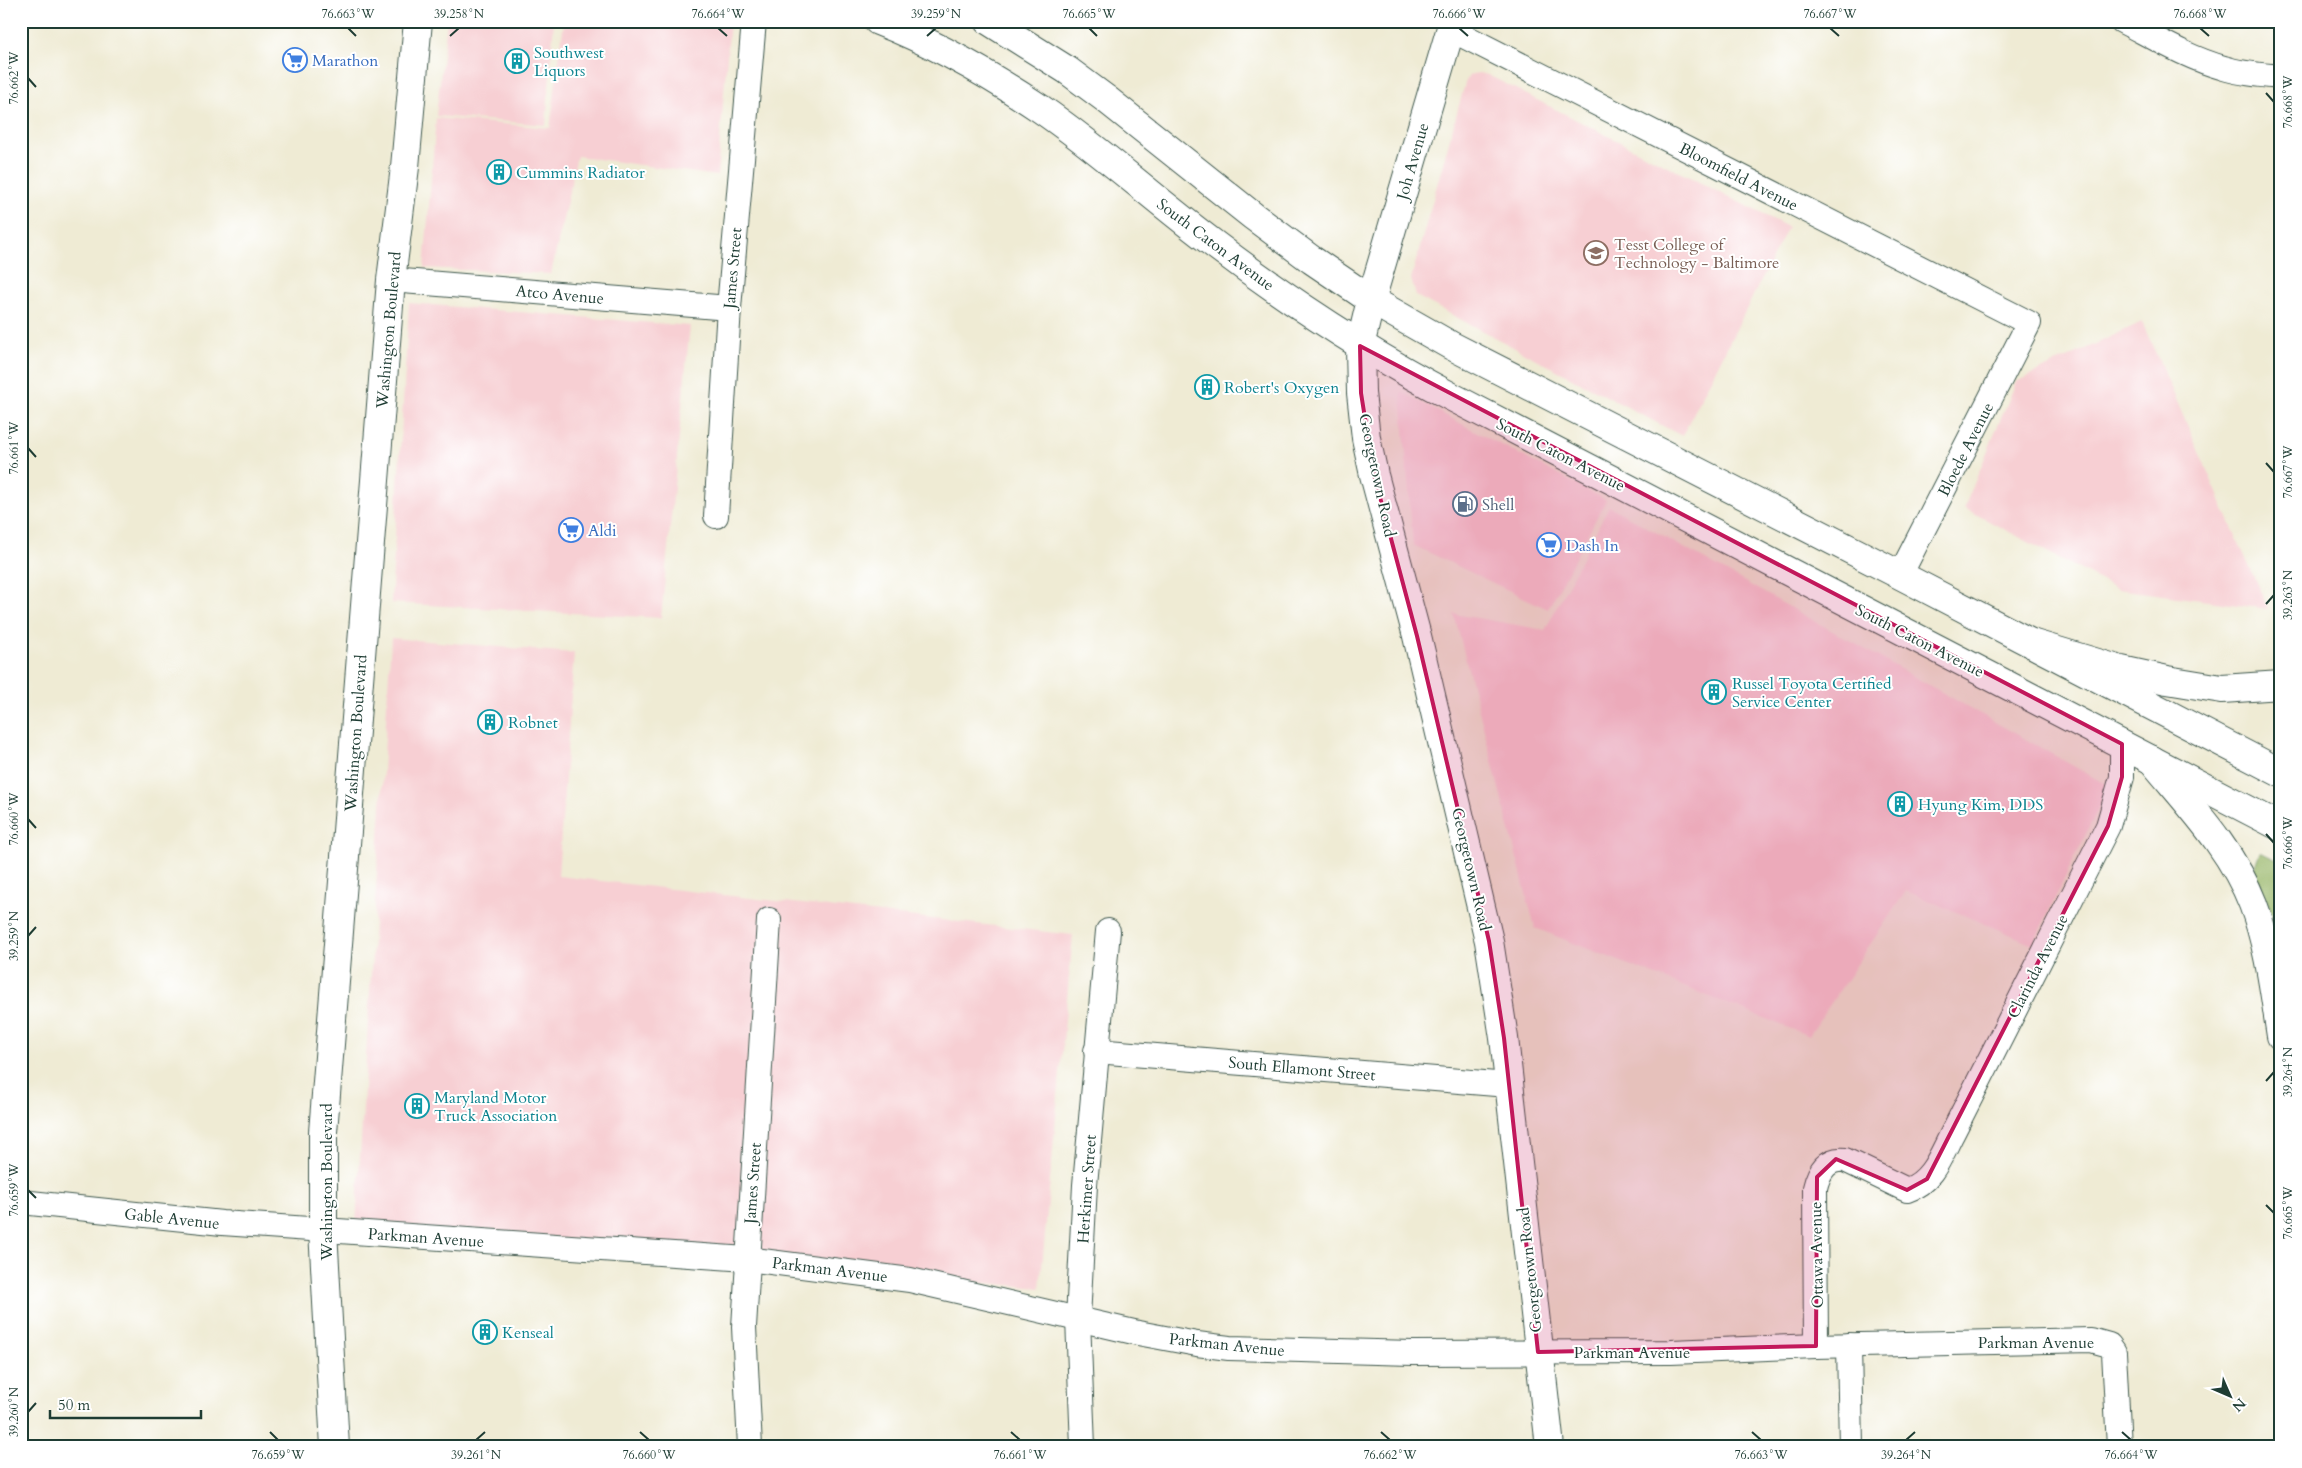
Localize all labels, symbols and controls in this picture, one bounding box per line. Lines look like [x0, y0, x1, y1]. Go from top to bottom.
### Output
text: 76.663°W [321, 6, 375, 22]
text: 39.258°N [434, 6, 485, 22]
text: 76.664°W [691, 6, 745, 22]
text: 39.259°N [911, 6, 962, 22]
text: 76.665°W [1062, 6, 1116, 22]
text: 76.666°W [1432, 6, 1486, 22]
text: 76.667°W [1803, 6, 1857, 22]
text: 76.668°W [2173, 6, 2227, 22]
place label: Southwest Liquors [534, 42, 604, 82]
supermarket icon: Marathon [282, 47, 308, 73]
building icon: Southwest Liquors [504, 48, 530, 74]
place label: Marathon [312, 50, 378, 72]
text: 76.662°W [6, 51, 22, 105]
text: 76.668°W [2280, 75, 2296, 129]
street label: Joh Avenue [1391, 120, 1434, 204]
street label: Bloomfield Avenue [1675, 137, 1802, 216]
building icon: Cummins Radiator [486, 159, 512, 185]
place label: Cummins Radiator [516, 162, 645, 184]
street label: South Caton Avenue [1152, 193, 1279, 296]
street label: James Street [718, 227, 747, 312]
place label: Tesst College of Technology - Baltimore [1614, 234, 1779, 274]
school or university icon: Tesst College of Technology - Baltimore [1583, 240, 1609, 266]
street label: Washington Boulevard [371, 250, 407, 410]
street label: Atco Avenue [515, 280, 605, 310]
building icon: Robert's Oxygen [1194, 374, 1220, 400]
place label: Robert's Oxygen [1224, 377, 1339, 399]
street label: Bloede Avenue [1933, 399, 1999, 500]
street label: Georgetown Road [1353, 411, 1401, 539]
street label: South Caton Avenue [1492, 413, 1629, 497]
text: 76.661°W [6, 421, 22, 475]
text: 76.667°W [2280, 445, 2296, 499]
fuel station icon: Shell [1452, 491, 1478, 517]
place label: Shell [1482, 494, 1514, 516]
supermarket icon: Aldi [558, 517, 584, 543]
place label: Aldi [588, 520, 617, 542]
supermarket icon: Dash In [1536, 532, 1562, 558]
place label: Dash In [1566, 535, 1619, 557]
text: 39.263°N [2280, 569, 2296, 620]
street label: South Caton Avenue [1851, 599, 1988, 683]
street label: Washington Boulevard [339, 653, 372, 813]
place label: Russel Toyota Certified Service Center [1732, 673, 1892, 713]
building icon: Russel Toyota Certified Service Center [1701, 679, 1727, 705]
building icon: Robnet [477, 709, 503, 735]
place label: Robnet [508, 712, 558, 734]
building icon: Hyung Kim, DDS [1887, 791, 1913, 817]
text: 76.660°W [6, 792, 22, 846]
place label: Hyung Kim, DDS [1918, 794, 2043, 816]
street label: Georgetown Road [1446, 805, 1496, 933]
text: 76.666°W [2280, 816, 2296, 870]
text: 39.259°N [6, 910, 22, 961]
street label: Clarinda Avenue [2002, 911, 2074, 1022]
text: 39.264°N [2280, 1046, 2296, 1097]
street label: South Ellamont Street [1227, 1052, 1376, 1086]
place label: Maryland Motor Truck Association [434, 1087, 557, 1127]
building icon: Maryland Motor Truck Association [404, 1093, 430, 1119]
street label: Washington Boulevard [316, 1103, 338, 1262]
street label: Herkimer Street [1072, 1134, 1102, 1244]
street label: James Street [739, 1142, 767, 1226]
text: 76.659°W [6, 1163, 22, 1217]
text: 76.665°W [2280, 1186, 2296, 1240]
street label: Ottawa Avenue [1805, 1201, 1829, 1309]
street label: Gable Avenue [123, 1203, 221, 1235]
street label: Georgetown Road [1512, 1206, 1548, 1334]
street label: Parkman Avenue [367, 1223, 485, 1253]
street label: Parkman Avenue [771, 1252, 889, 1288]
building icon: Kenseal [472, 1319, 498, 1345]
place label: Kenseal [502, 1322, 554, 1344]
street label: Parkman Avenue [1168, 1328, 1286, 1362]
street label: Parkman Avenue [1978, 1332, 2094, 1354]
street label: Parkman Avenue [1574, 1342, 1690, 1364]
north arrow [2204, 1370, 2254, 1420]
text: 39.260°N [6, 1386, 22, 1437]
scale bar [50, 1388, 201, 1420]
text: N [2228, 1394, 2250, 1416]
text: 50 m [58, 1395, 90, 1415]
text: 76.659°W [251, 1447, 305, 1463]
text: 39.261°N [451, 1447, 502, 1463]
text: 76.660°W [622, 1447, 676, 1463]
text: 76.661°W [993, 1447, 1047, 1463]
text: 76.662°W [1363, 1447, 1417, 1463]
text: 76.663°W [1734, 1447, 1788, 1463]
text: 39.264°N [1881, 1447, 1932, 1463]
text: 76.664°W [2104, 1447, 2158, 1463]

